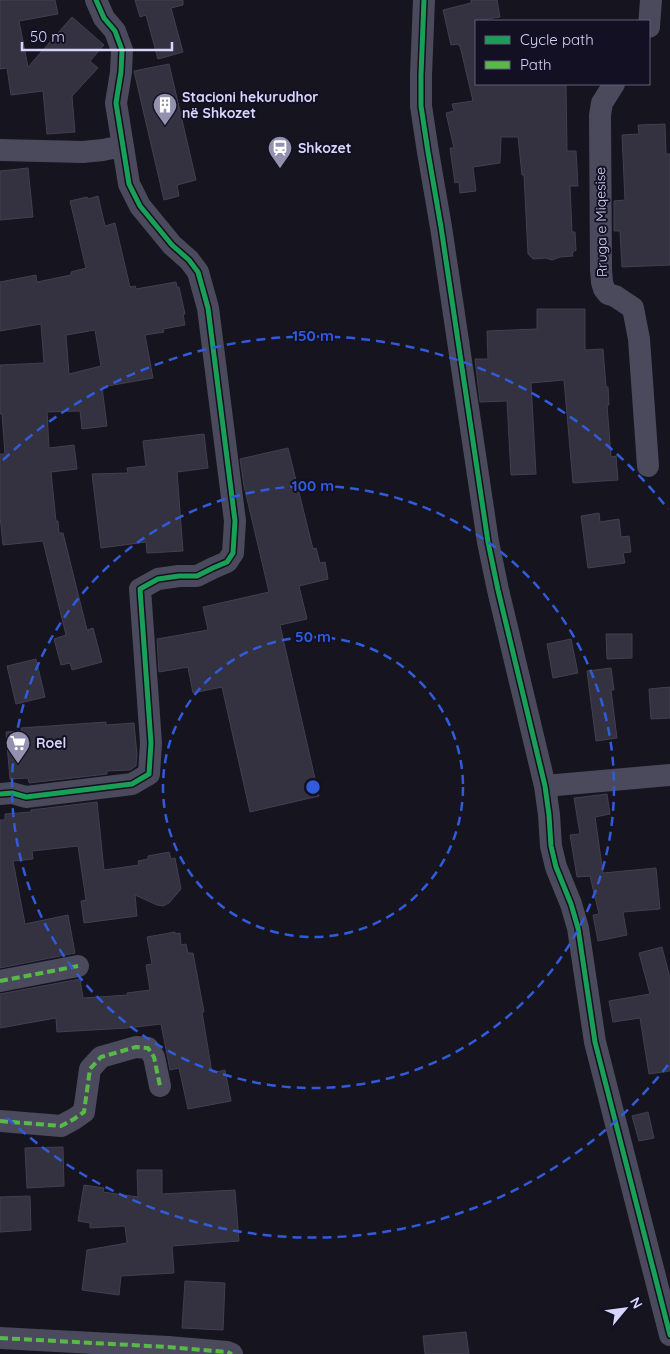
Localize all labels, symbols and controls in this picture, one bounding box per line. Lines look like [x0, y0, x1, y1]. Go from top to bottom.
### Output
scale bar [22, 20, 172, 52]
legend [475, 20, 650, 85]
text: 50 m [30, 27, 65, 46]
text: Cycle path [520, 30, 594, 49]
text: Path [520, 55, 552, 74]
place label: Stacioni hekurudhor në Shkozet [182, 88, 318, 122]
building icon: Stacioni hekurudhor në Shkozet [152, 92, 178, 126]
station icon: Shkozet [267, 135, 293, 169]
place label: Shkozet [298, 139, 352, 157]
street label: Rruga e Miqesise [591, 167, 611, 277]
text: 150 m [292, 326, 334, 345]
text: 100 m [292, 476, 334, 495]
text: 50 m [295, 627, 331, 646]
supermarket icon: Roel [5, 730, 31, 764]
place label: Roel [36, 734, 66, 752]
centre of rings [304, 778, 322, 796]
north arrow [600, 1284, 650, 1334]
text: N [626, 1294, 647, 1312]

